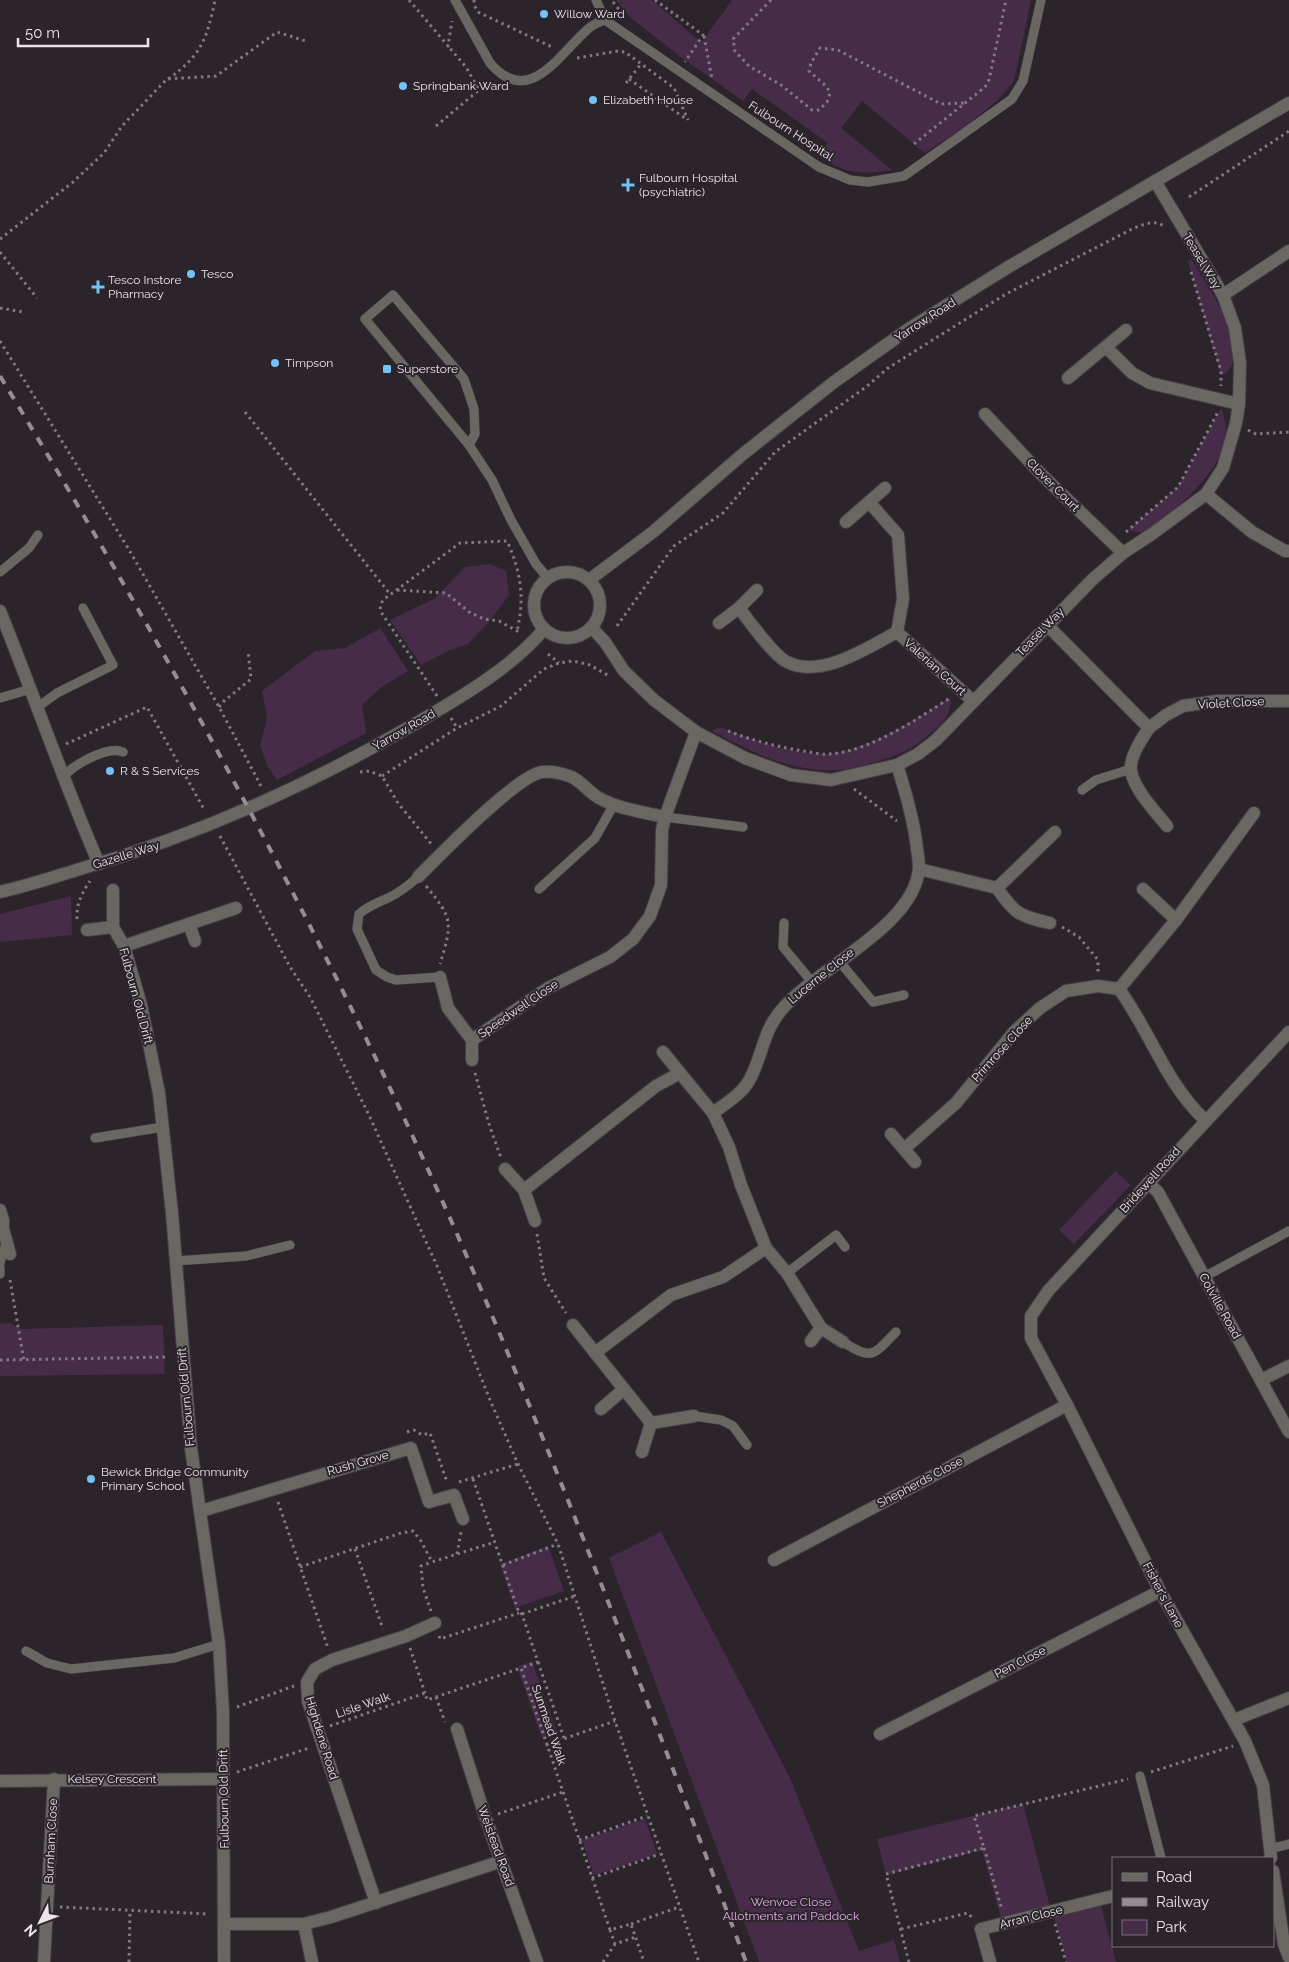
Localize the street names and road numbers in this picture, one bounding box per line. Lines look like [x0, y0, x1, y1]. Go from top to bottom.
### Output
street label: Fulbourn Hospital [746, 98, 837, 164]
street label: Teasel Way [1180, 231, 1224, 292]
street label: Yarrow Road [892, 295, 958, 345]
street label: Clover Court [1024, 456, 1082, 514]
street label: Teasel Way [1013, 604, 1067, 659]
street label: Valerian Court [901, 636, 969, 698]
street label: Violet Close [1197, 694, 1265, 712]
street label: Yarrow Road [370, 707, 438, 753]
street label: Gazelle Way [91, 838, 161, 872]
street label: Lucerne Close [785, 945, 857, 1007]
street label: Fulbourn Old Drift [116, 946, 156, 1046]
street label: Speedwell Close [475, 977, 561, 1041]
street label: Primrose Close [969, 1013, 1035, 1085]
street label: Bridewell Road [1117, 1144, 1183, 1216]
street label: Colville Road [1196, 1271, 1244, 1341]
street label: Fulbourn Old Drift [175, 1347, 197, 1447]
street label: Rush Grove [326, 1448, 390, 1478]
street label: Shepherds Close [875, 1454, 965, 1510]
street label: Fisher's Lane [1140, 1560, 1186, 1630]
street label: Pen Close [992, 1643, 1048, 1681]
street label: Sunmead Walk [529, 1683, 570, 1768]
street label: Lisle Walk [334, 1689, 393, 1721]
street label: Highdene Road [303, 1695, 341, 1781]
street label: Fulbourn Old Drift [216, 1749, 232, 1849]
street label: Kelsey Crescent [67, 1772, 157, 1786]
street label: Burnham Close [42, 1798, 60, 1884]
street label: Welstead Road [475, 1804, 517, 1888]
street label: Arran Close [998, 1902, 1064, 1932]

